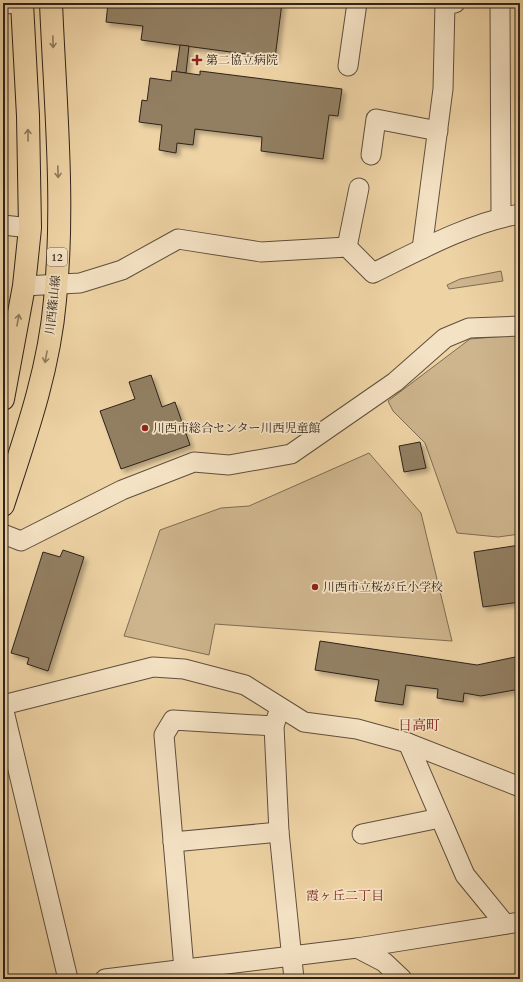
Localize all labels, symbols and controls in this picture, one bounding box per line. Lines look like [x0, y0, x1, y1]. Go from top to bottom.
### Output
one-way arrow [49, 35, 56, 48]
place label: 第二協立病院 [206, 52, 278, 68]
marker: 第二協立病院 [191, 54, 203, 66]
one-way arrow [24, 129, 32, 142]
one-way arrow [54, 165, 61, 178]
road number: 12 [47, 248, 67, 266]
street label: 川西篠山線 [42, 274, 64, 336]
one-way arrow [14, 314, 22, 327]
one-way arrow [42, 350, 50, 363]
place label: 川西市総合センター川西児童館 [153, 420, 321, 436]
marker: 川西市総合センター川西児童館 [140, 423, 150, 433]
place label: 川西市立桜が丘小学校 [323, 579, 443, 595]
marker: 川西市立桜が丘小学校 [310, 582, 320, 592]
district label: 日高町 [398, 716, 440, 735]
district label: 霞ヶ丘二丁目 [306, 887, 384, 905]

